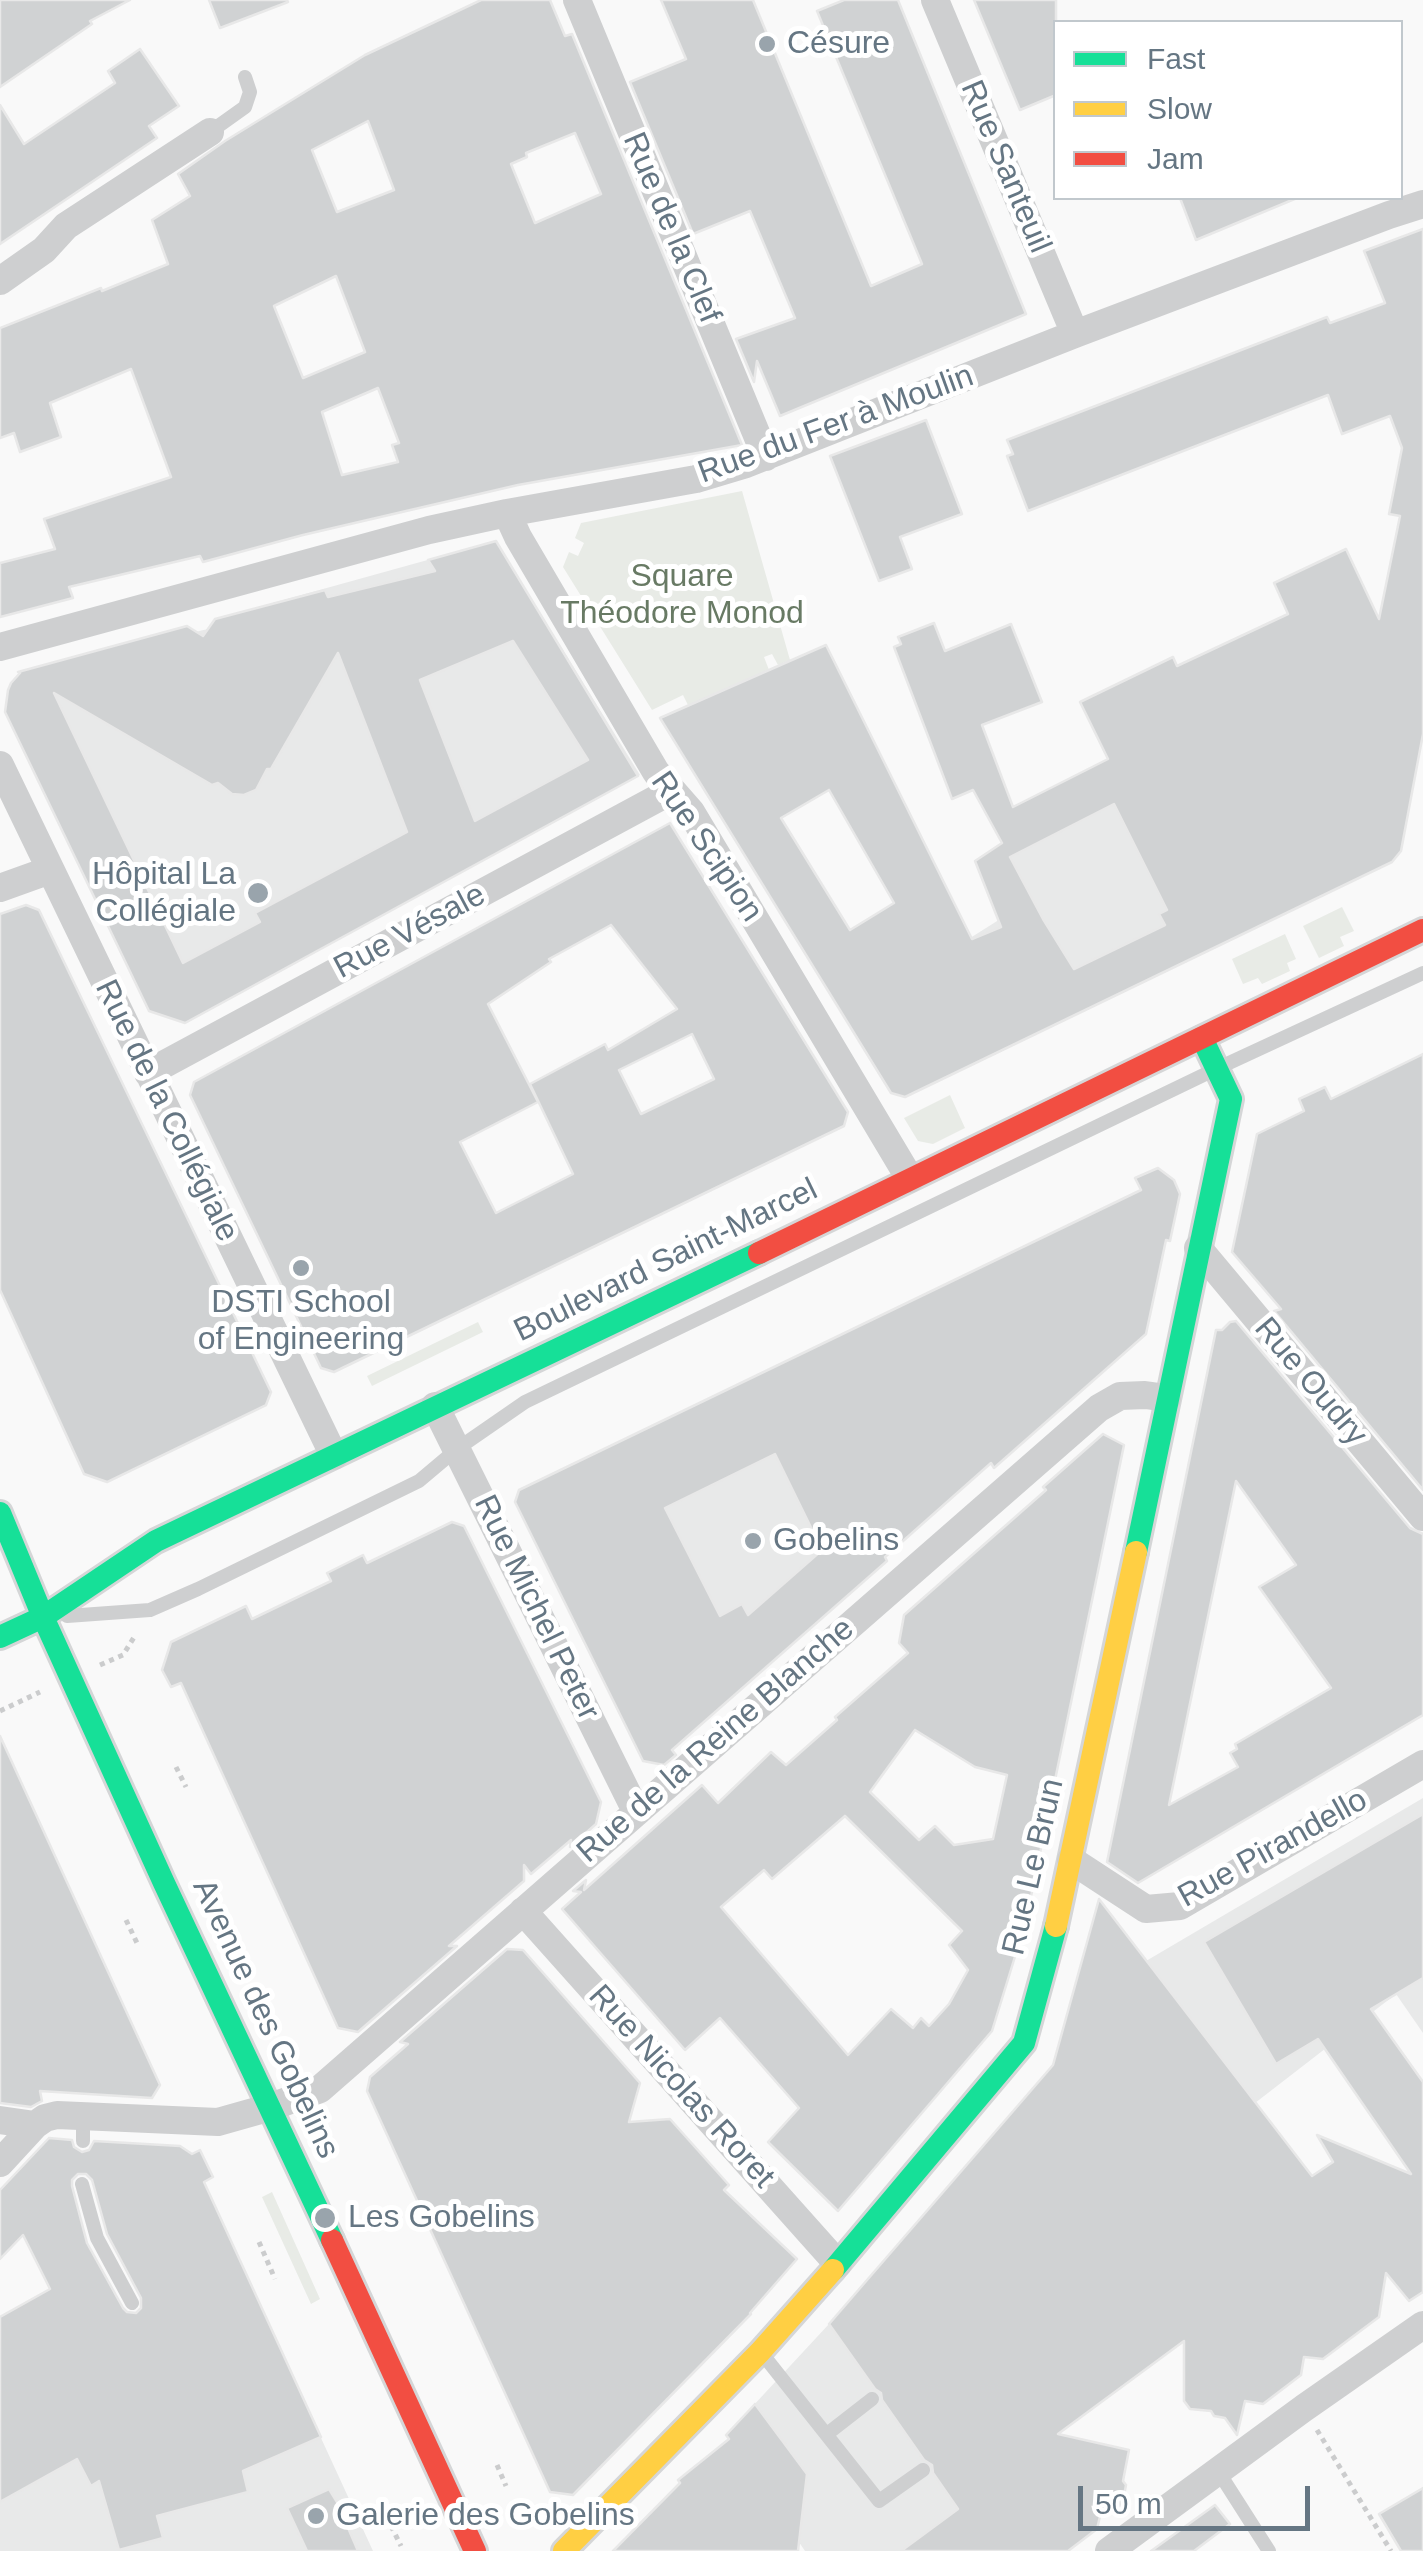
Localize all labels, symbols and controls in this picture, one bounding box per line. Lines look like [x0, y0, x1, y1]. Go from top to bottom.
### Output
legend [1053, 20, 1403, 200]
place label: Césure [787, 25, 890, 63]
marker: Césure [756, 33, 778, 55]
text: Fast [1147, 42, 1205, 75]
street label: Rue Santeuil [952, 75, 1058, 259]
text: Slow [1147, 92, 1212, 125]
street label: Rue de la Clef [614, 127, 728, 329]
text: Jam [1147, 142, 1204, 175]
street label: Rue du Fer à Moulin [693, 357, 979, 493]
park label: Square Théodore Monod [560, 558, 804, 633]
street label: Rue Scipion [642, 765, 770, 929]
place label: Hôpital La Collégiale [92, 856, 236, 931]
street label: Rue Vésale [328, 876, 492, 988]
marker: Hôpital La Collégiale [245, 880, 271, 906]
street label: Rue de la Collégiale [86, 974, 246, 1248]
street label: Boulevard Saint-Marcel [508, 1171, 824, 1351]
marker: DSTI School of Engineering [290, 1257, 312, 1279]
place label: DSTI School of Engineering [198, 1284, 404, 1359]
street label: Rue Oudry [1246, 1310, 1374, 1454]
street label: Rue Michel Peter [465, 1489, 607, 1727]
place label: Gobelins [773, 1522, 899, 1560]
marker: Gobelins [742, 1530, 764, 1552]
street label: Rue de la Reine Blanche [570, 1610, 862, 1872]
street label: Rue Le Brun [995, 1775, 1073, 1959]
street label: Rue Pirandello [1172, 1781, 1374, 1917]
street label: Avenue des Gobelins [183, 1873, 347, 2165]
street label: Rue Nicolas Roret [580, 1978, 782, 2196]
place label: Les Gobelins [348, 2199, 535, 2237]
marker: Les Gobelins [312, 2205, 338, 2231]
scale bar [1083, 2466, 1316, 2528]
text: 50 m [1095, 2487, 1162, 2520]
place label: Galerie des Gobelins [336, 2497, 635, 2535]
marker: Galerie des Gobelins [305, 2505, 327, 2527]

